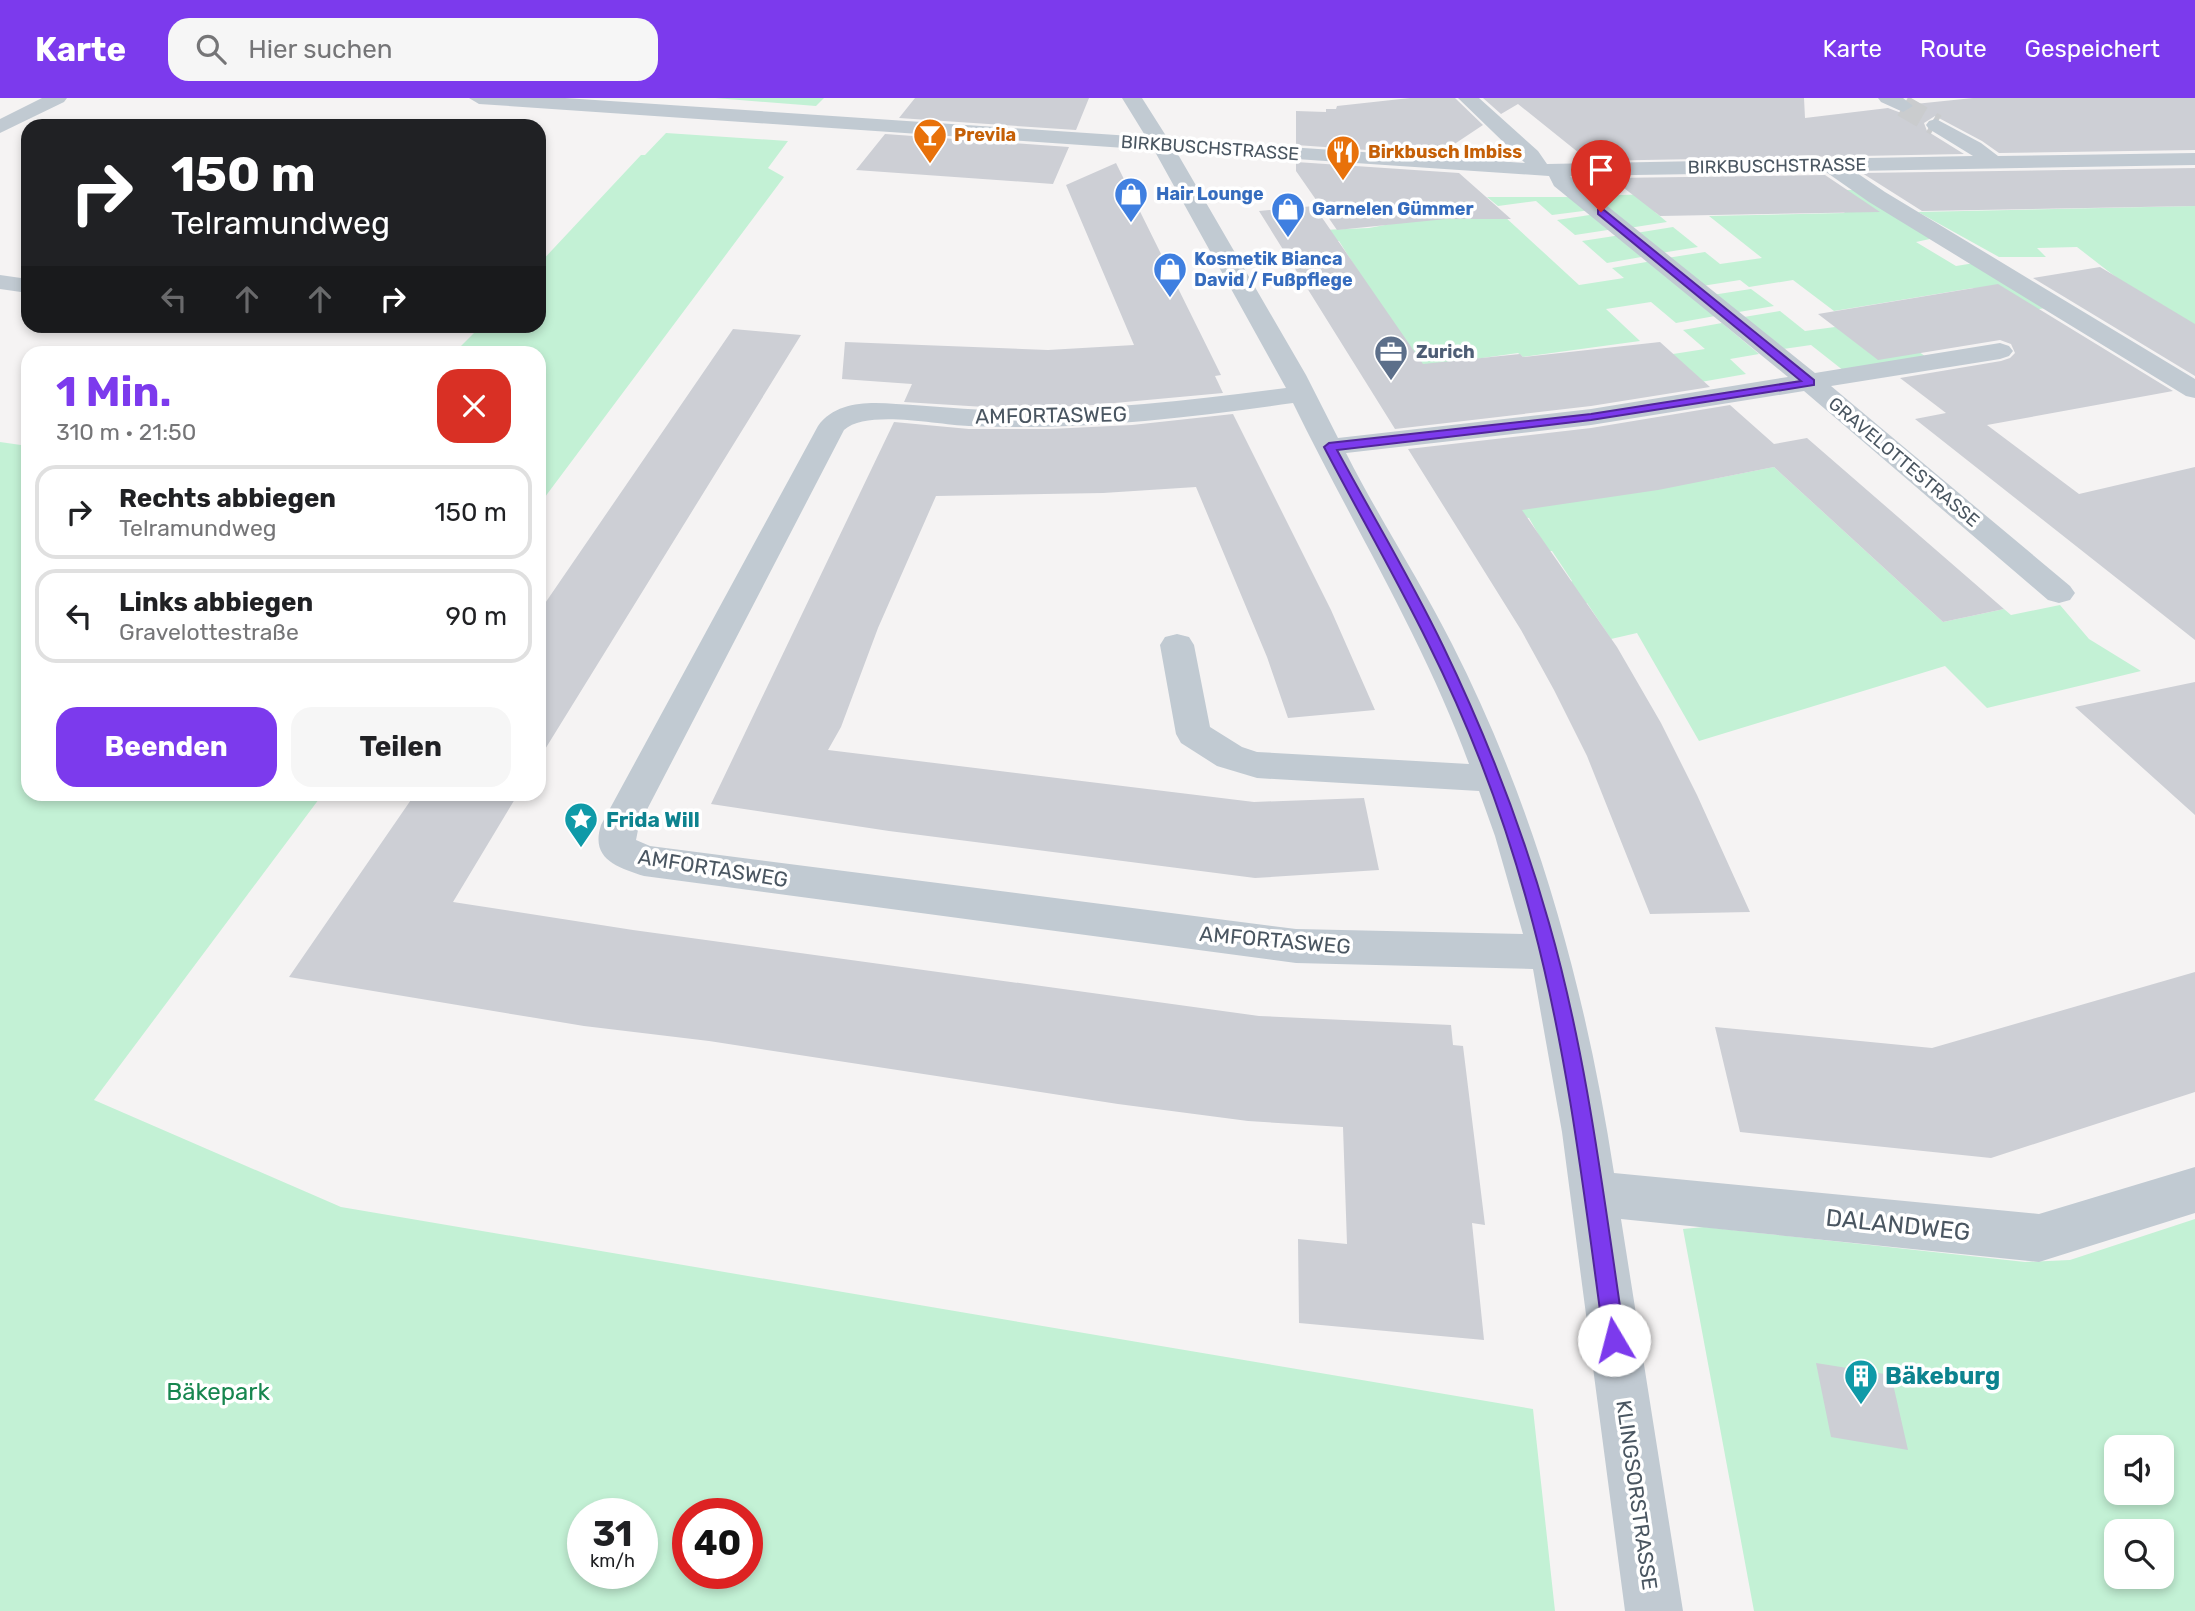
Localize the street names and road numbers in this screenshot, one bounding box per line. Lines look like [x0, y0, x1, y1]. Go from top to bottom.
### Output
street label: BIRKBUSCHSTRASSE [1120, 131, 1300, 165]
street label: BIRKBUSCHSTRASSE [1687, 153, 1867, 179]
street label: GRAVELOTTESTRASSE [1824, 393, 1984, 531]
street label: AMFORTASWEG [975, 401, 1127, 429]
street label: AMFORTASWEG [636, 844, 790, 892]
street label: AMFORTASWEG [1198, 921, 1352, 959]
street label: DALANDWEG [1824, 1204, 1972, 1246]
street label: KLINGSORSTRASSE [1611, 1398, 1663, 1592]

